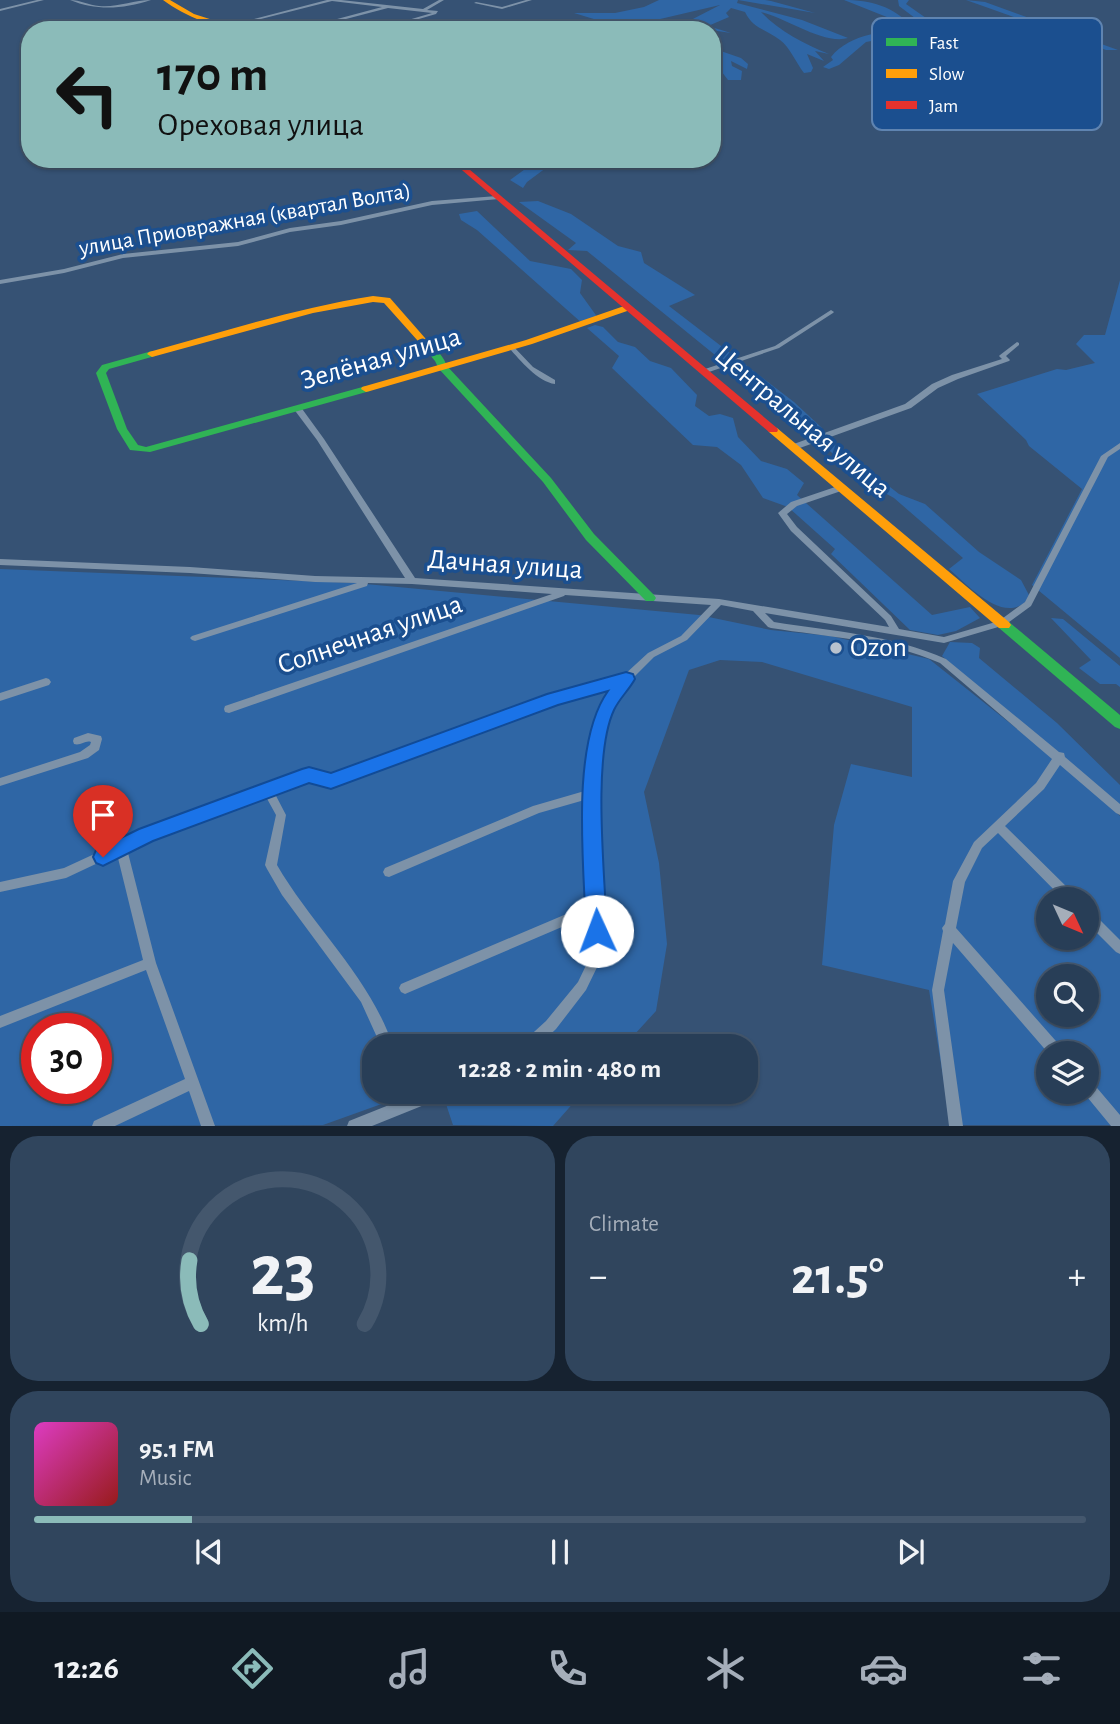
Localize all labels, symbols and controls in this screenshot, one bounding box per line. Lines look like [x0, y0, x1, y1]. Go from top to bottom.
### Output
legend [872, 18, 1102, 130]
text: Fast [929, 34, 959, 53]
icon: left [42, 49, 133, 140]
text: 170 m [157, 51, 268, 100]
text: Slow [929, 65, 965, 84]
text: Jam [929, 97, 958, 116]
text: Ореховая улица [157, 109, 364, 141]
street label: улица Приовражная (квартал Волта) [76, 179, 413, 261]
street label: Зелёная улица [298, 323, 464, 395]
street label: Центральная улица [709, 340, 896, 504]
street label: Дачная улица [426, 546, 584, 584]
street label: Солнечная улица [274, 590, 466, 680]
place label: Ozon [850, 634, 907, 662]
marker: Ozon [828, 640, 844, 656]
pin [73, 785, 133, 857]
icon: arrive [84, 796, 122, 834]
north arrow [1036, 887, 1099, 950]
map controls [1036, 887, 1099, 1104]
position arrow [560, 894, 634, 968]
button: search [1036, 964, 1099, 1027]
speed limit sign: 30 [21, 1013, 112, 1104]
button: layers [1036, 1041, 1099, 1104]
text: 12:28 · 2 min · 480 m [459, 1056, 661, 1082]
text: Climate [589, 1213, 659, 1236]
text: 23 [250, 1237, 315, 1310]
text: 21.5° [791, 1251, 884, 1303]
text: − [589, 1258, 607, 1296]
text: + [1068, 1258, 1086, 1296]
text: km/h [257, 1311, 308, 1336]
text: 95.1 FM [139, 1436, 214, 1462]
text: Music [139, 1467, 191, 1490]
icon: previous [190, 1533, 228, 1571]
icon: pause [541, 1533, 579, 1571]
icon: next [892, 1533, 930, 1571]
icon: directions [228, 1644, 277, 1693]
icon: music [385, 1644, 434, 1693]
icon: phone [543, 1644, 592, 1693]
icon: climate [701, 1644, 750, 1693]
icon: car [859, 1644, 908, 1693]
icon: filters [1017, 1644, 1066, 1693]
text: 12:26 [54, 1652, 119, 1684]

